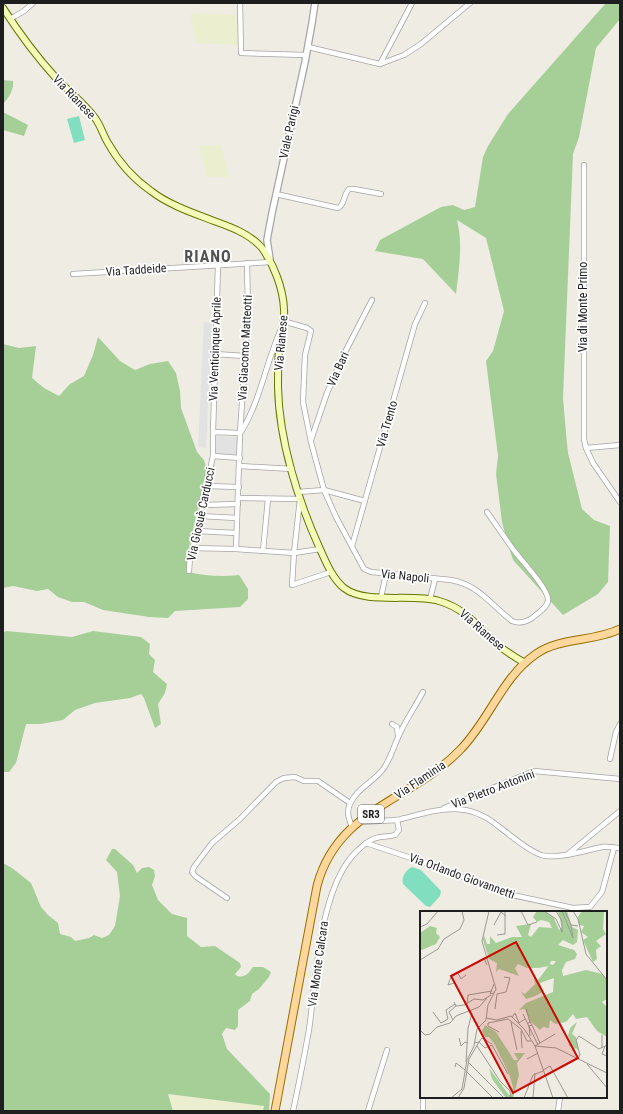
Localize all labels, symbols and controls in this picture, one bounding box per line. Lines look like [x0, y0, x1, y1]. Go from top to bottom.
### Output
street label: Via Rianese [50, 72, 99, 122]
street label: Viale Parigi [277, 104, 301, 160]
district label: RIANO [184, 247, 232, 266]
street label: Via Taddeide [105, 261, 167, 279]
street label: Via di Monte Primo [576, 262, 590, 352]
street label: Via Giacomo Matteotti [235, 295, 255, 401]
street label: Via Venticinque Aprile [206, 296, 224, 401]
street label: Via Rianese [272, 314, 290, 371]
street label: Via Bari [324, 349, 352, 389]
street label: Via Trento [374, 399, 400, 449]
street label: Via Giosuè Carducci [184, 466, 218, 562]
street label: Via Napoli [380, 566, 430, 586]
street label: Via Rianese [457, 607, 508, 654]
street label: Via Flaminia [392, 758, 448, 802]
street label: Via Pietro Antonini [449, 767, 537, 811]
road number: SR3 [358, 805, 384, 823]
street label: Via Orlando Giovannetti [407, 850, 517, 902]
inset map [420, 911, 607, 1098]
street label: Via Monte Calcara [305, 920, 331, 1008]

